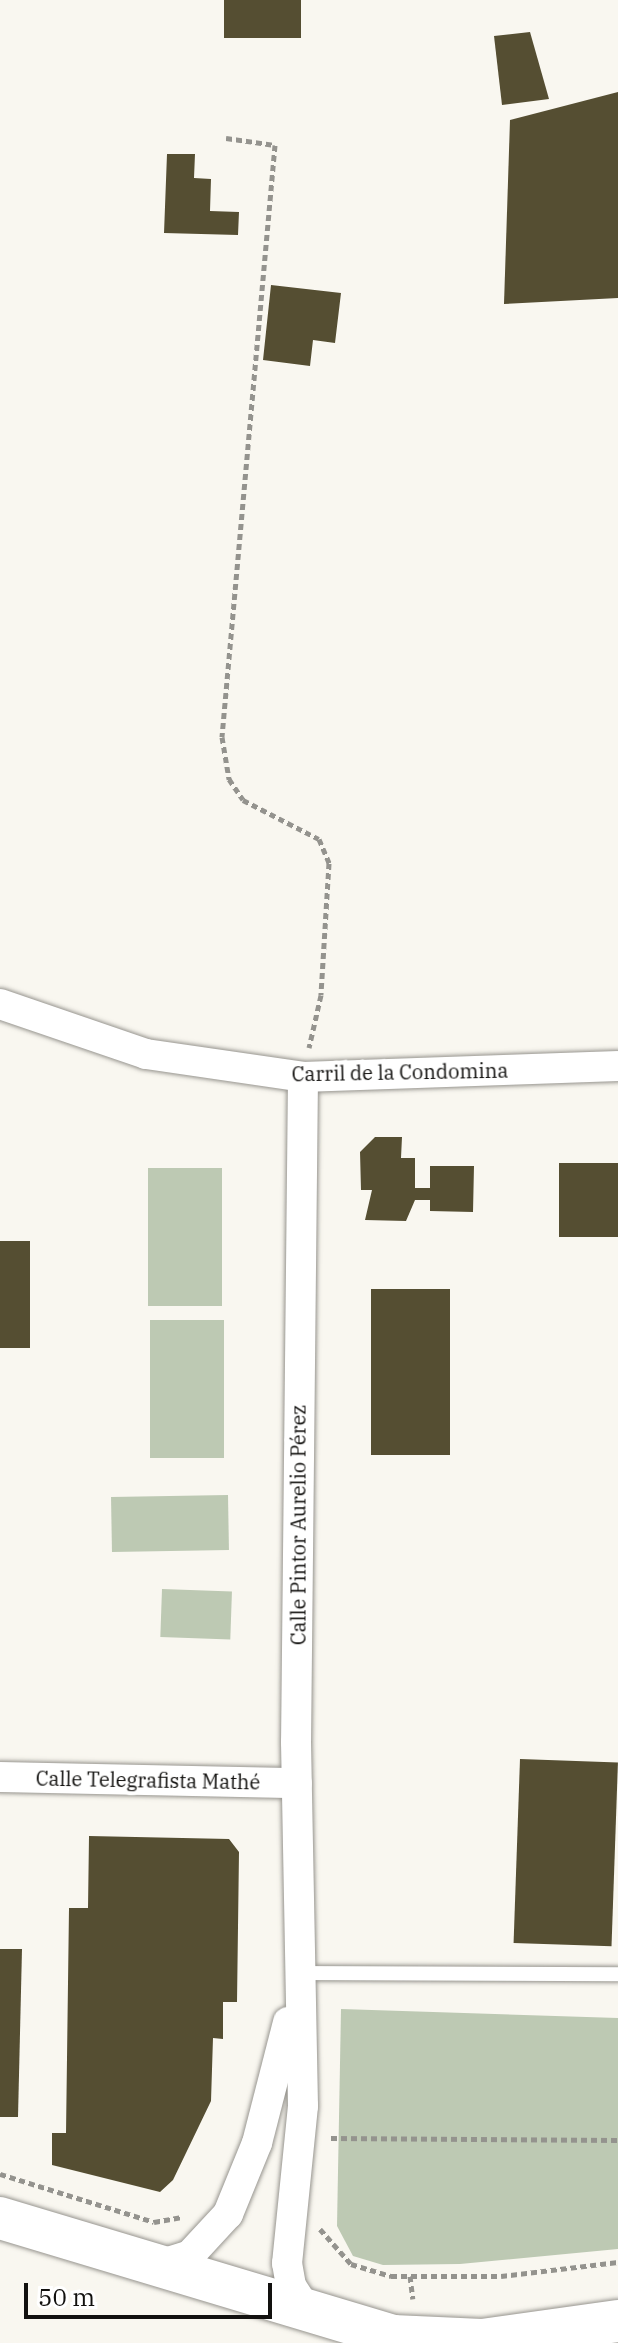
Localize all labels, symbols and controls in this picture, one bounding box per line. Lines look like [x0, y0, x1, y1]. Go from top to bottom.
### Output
street label: Carril de la Condomina [291, 1058, 509, 1086]
street label: Calle Pintor Aurelio Pérez [286, 1405, 310, 1645]
street label: Calle Telegrafista Mathé [36, 1766, 260, 1794]
scale bar [28, 2267, 276, 2317]
text: 50 m [38, 2281, 95, 2313]

